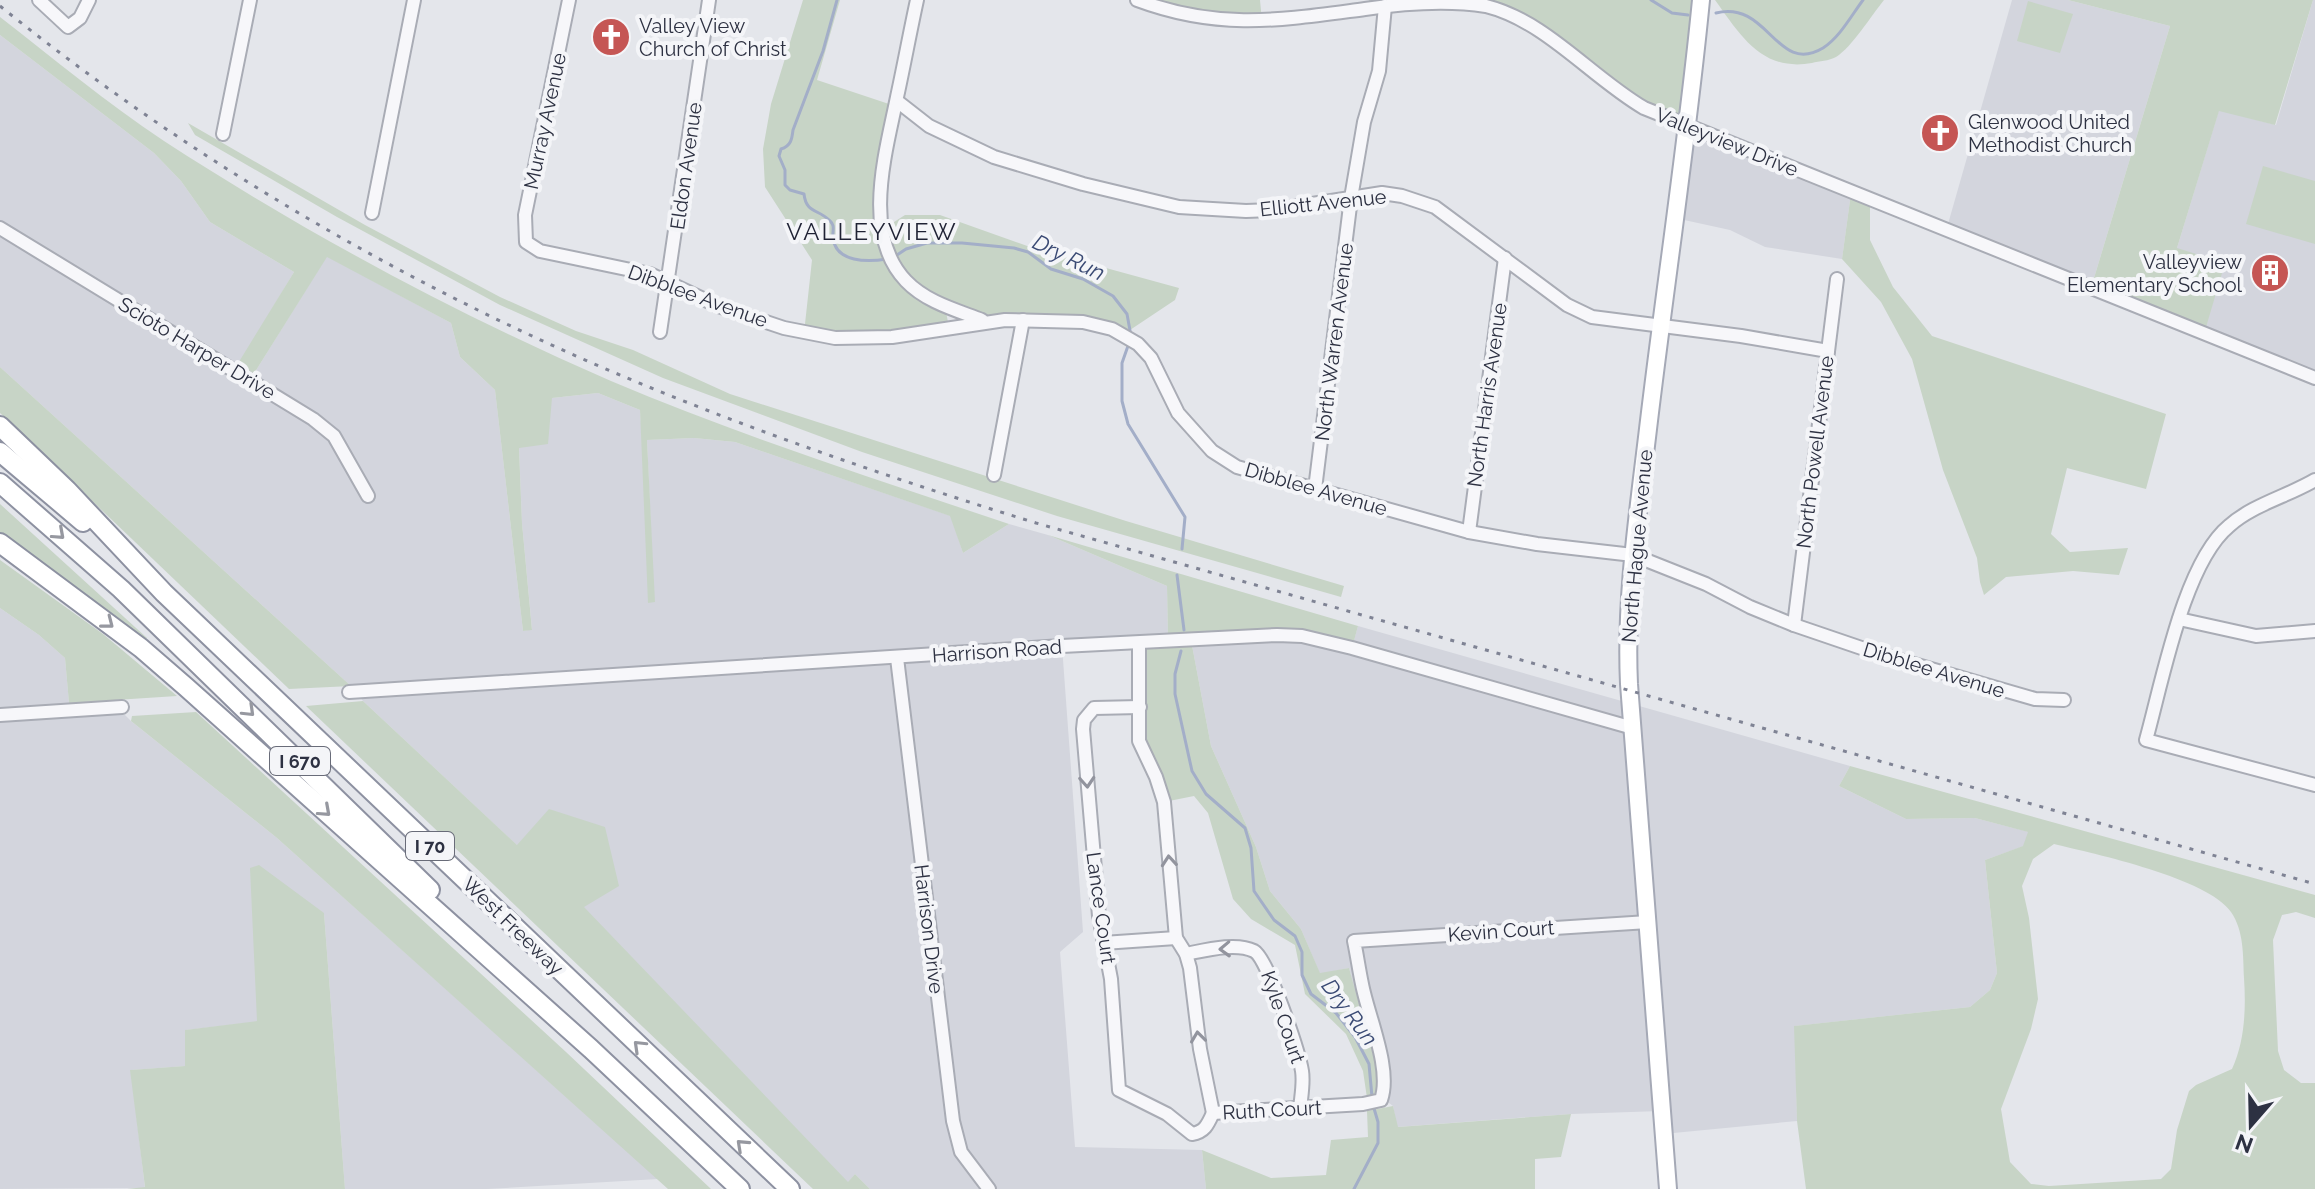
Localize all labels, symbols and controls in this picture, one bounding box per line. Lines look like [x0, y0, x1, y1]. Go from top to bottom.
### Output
place label: Valley View Church of Christ [639, 14, 787, 61]
church icon: Valley View Church of Christ [590, 16, 632, 58]
street label: Murray Avenue [519, 50, 571, 191]
street label: Eldon Avenue [665, 101, 707, 231]
street label: Valleyview Drive [1652, 102, 1802, 182]
place label: Glenwood United Methodist Church [1968, 110, 2132, 157]
church icon: Glenwood United Methodist Church [1919, 112, 1961, 154]
street label: Elliott Avenue [1258, 184, 1388, 222]
district label: VALLEYVIEW [786, 217, 958, 246]
water label: Dry Run [1029, 228, 1109, 286]
street label: North Warren Avenue [1310, 241, 1358, 442]
place label: Valleyview Elementary School [2067, 250, 2243, 297]
building icon: Valleyview Elementary School [2249, 252, 2291, 294]
street label: Dibblee Avenue [625, 260, 771, 332]
street label: Scioto Harper Drive [114, 292, 280, 404]
street label: North Harris Avenue [1462, 301, 1512, 489]
street label: North Powell Avenue [1791, 354, 1839, 550]
street label: North Hague Avenue [1617, 448, 1657, 644]
street label: Dibblee Avenue [1242, 457, 1390, 521]
one-way arrow [50, 524, 65, 539]
one-way arrow [99, 613, 114, 627]
street label: Harrison Road [931, 634, 1063, 668]
street label: Dibblee Avenue [1860, 637, 2008, 703]
one-way arrow [240, 702, 254, 717]
road number: I 670 [270, 747, 330, 775]
one-way arrow [1078, 776, 1095, 789]
one-way arrow [316, 802, 331, 816]
road number: I 70 [406, 832, 454, 860]
street label: Lance Court [1081, 850, 1121, 966]
one-way arrow [1161, 854, 1178, 867]
street label: Harrison Drive [909, 863, 949, 995]
street label: West Freeway [458, 872, 569, 980]
street label: Kevin Court [1447, 915, 1555, 947]
one-way arrow [1218, 940, 1231, 957]
street label: Kyle Court [1256, 967, 1310, 1067]
water label: Dry Run [1316, 973, 1384, 1051]
one-way arrow [1190, 1030, 1207, 1044]
one-way arrow [634, 1041, 648, 1056]
north arrow [2211, 1085, 2291, 1165]
street label: Ruth Court [1222, 1095, 1323, 1125]
text: N [2232, 1129, 2256, 1159]
one-way arrow [737, 1140, 752, 1154]

